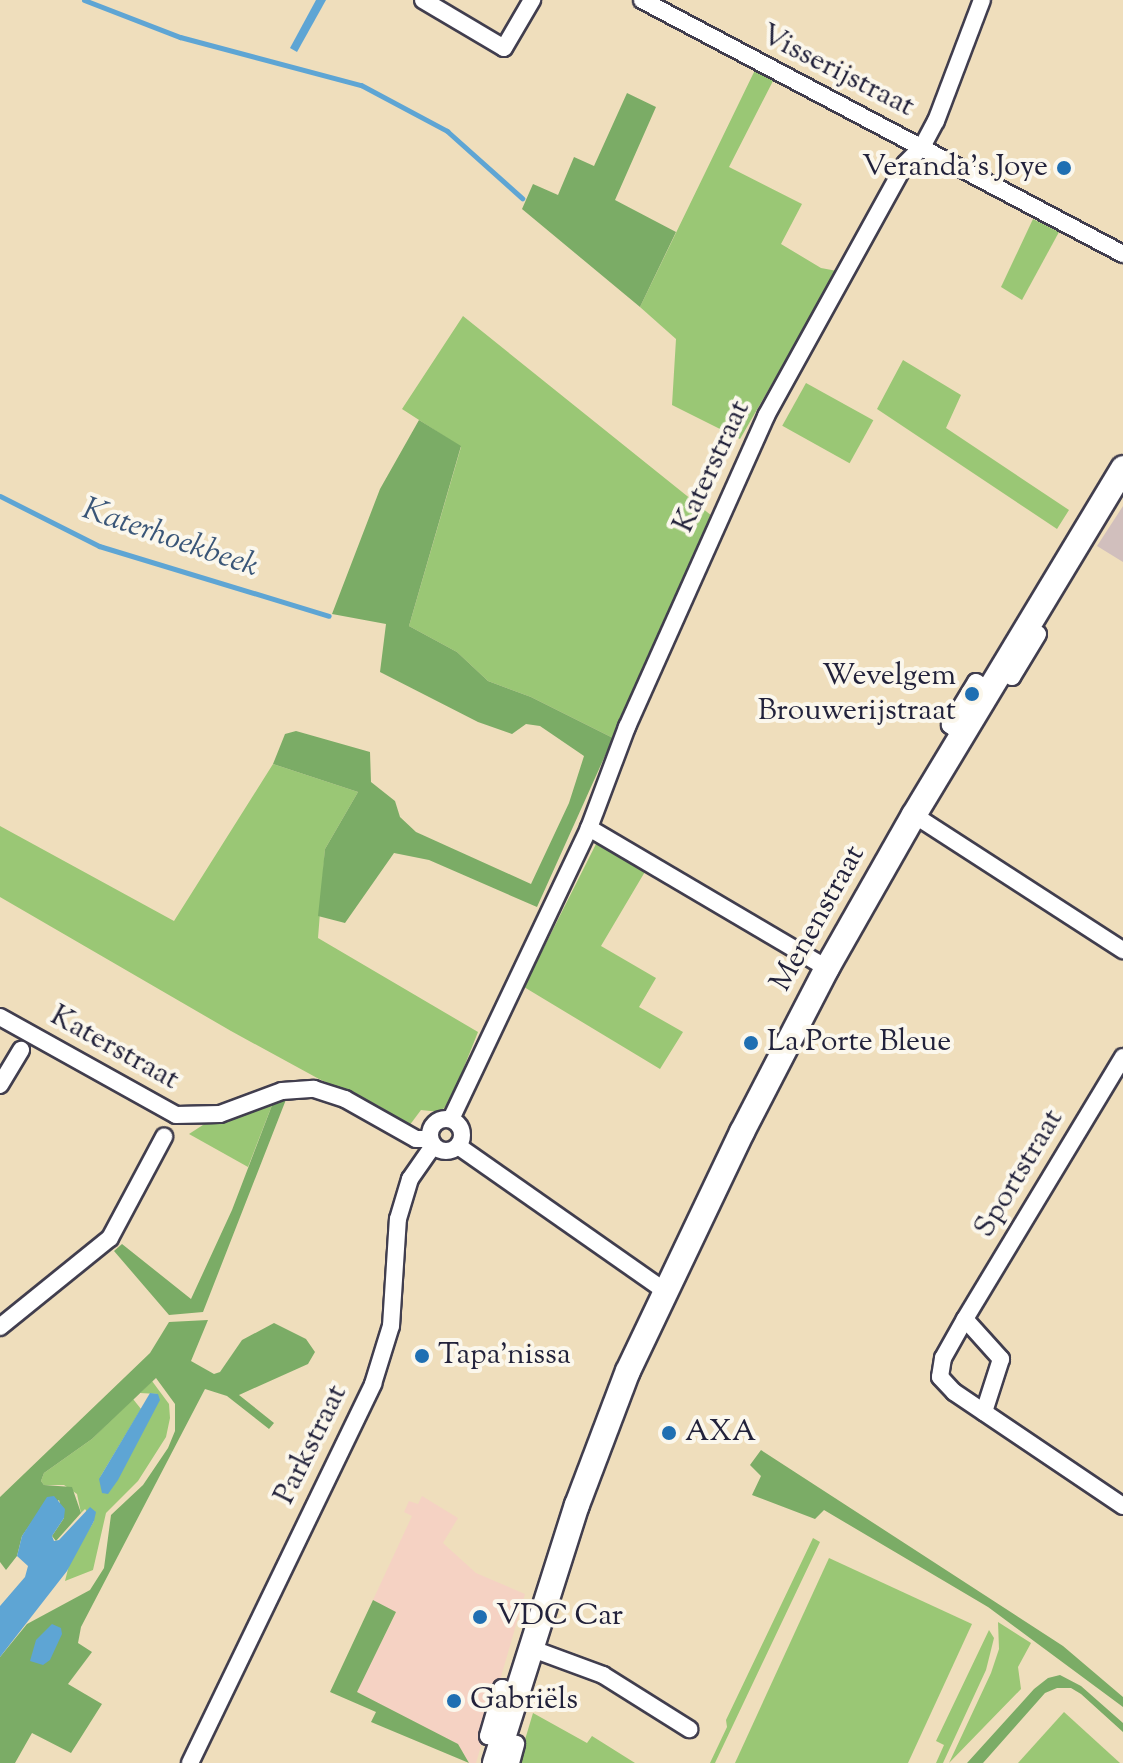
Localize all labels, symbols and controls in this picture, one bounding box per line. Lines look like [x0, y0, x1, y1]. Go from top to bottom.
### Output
street label: Visserijstraat [754, 18, 920, 126]
place label: Veranda's Joye [862, 150, 1048, 186]
marker: Veranda's Joye [1055, 159, 1073, 177]
street label: Katerstraat [667, 395, 759, 539]
water label: Katerhoekbeek [77, 491, 263, 587]
place label: Wevelgem Brouwerijstraat [758, 659, 956, 730]
marker: Wevelgem Brouwerijstraat [963, 685, 981, 703]
street label: Menenstraat [764, 840, 874, 998]
street label: Katerstraat [43, 999, 185, 1099]
place label: La Porte Bleue [767, 1025, 951, 1061]
marker: La Porte Bleue [742, 1034, 760, 1052]
street label: Sportstraat [968, 1103, 1072, 1245]
place label: Tapa'nissa [438, 1338, 571, 1374]
marker: Tapa'nissa [413, 1347, 431, 1365]
street label: Parkstraat [268, 1379, 356, 1511]
place label: AXA [685, 1415, 756, 1451]
marker: AXA [660, 1424, 678, 1442]
place label: VDC Car [496, 1599, 623, 1635]
marker: VDC Car [471, 1608, 489, 1626]
place label: Gabriëls [470, 1683, 578, 1719]
marker: Gabriëls [445, 1692, 463, 1710]

